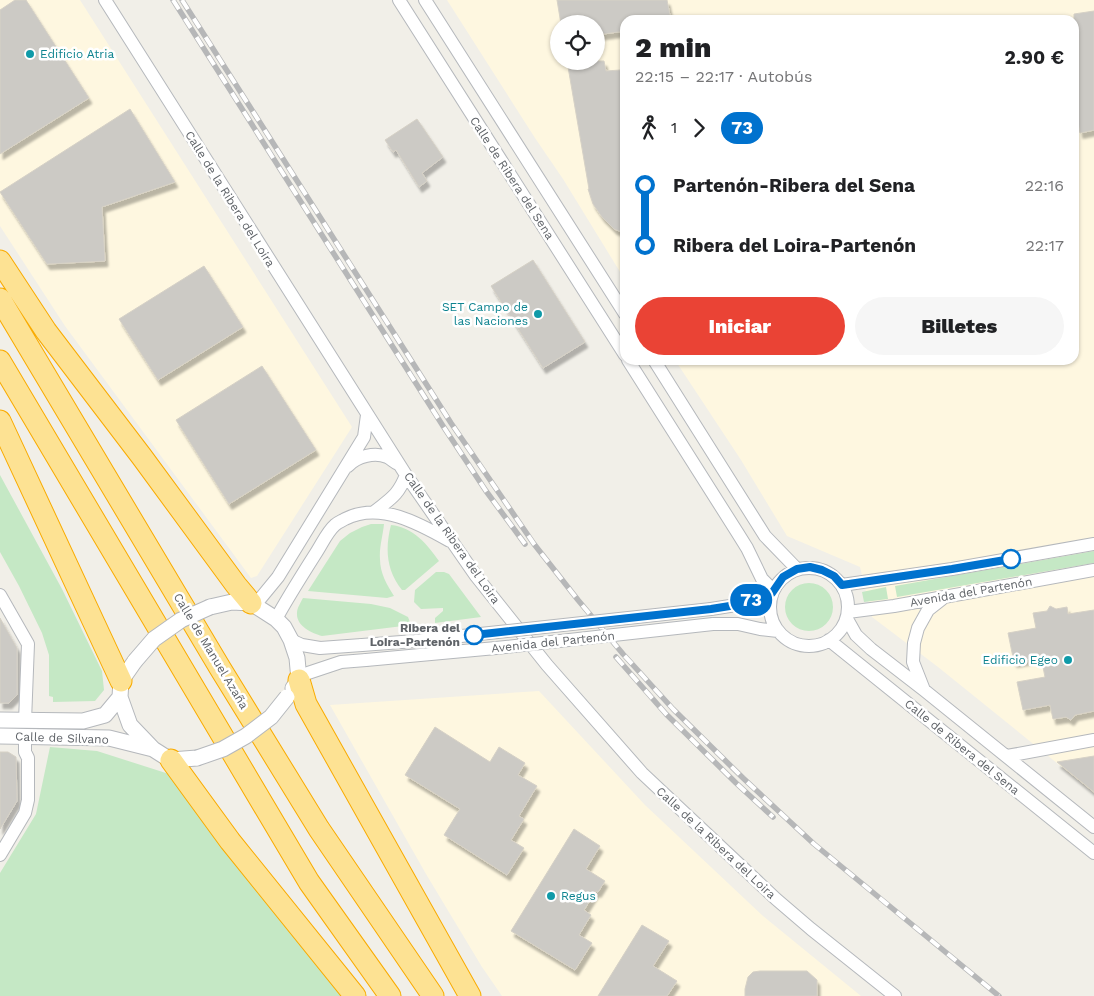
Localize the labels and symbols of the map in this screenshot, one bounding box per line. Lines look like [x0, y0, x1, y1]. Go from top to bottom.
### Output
place label: Edificio Atria [40, 47, 114, 61]
marker: Edificio Atria [24, 48, 36, 60]
street label: Calle de Ribera del Sena [467, 114, 557, 242]
street label: Calle de la Ribera del Loira [182, 128, 278, 270]
place label: SET Campo de las Naciones [442, 300, 528, 328]
marker: SET Campo de las Naciones [532, 308, 544, 320]
street label: Calle de la Ribera del Loira [401, 469, 503, 607]
unlabelled marker [1001, 549, 1021, 569]
street label: Avenida del Partenón [909, 574, 1033, 610]
line badge: 73 [728, 584, 774, 616]
street label: Calle de Manuel Azaña [171, 590, 251, 712]
place label: Ribera del Loira-Partenón [370, 621, 460, 649]
marker: Ribera del Loira-Partenón [464, 625, 484, 645]
street label: Avenida del Partenón [491, 629, 615, 655]
place label: Edificio Egeo [983, 653, 1058, 667]
marker: Edificio Egeo [1062, 654, 1074, 666]
street label: Calle de Ribera del Sena [902, 696, 1022, 798]
street label: Calle de Silvano [15, 729, 109, 747]
street label: Calle de la Ribera del Loira [654, 784, 779, 902]
place label: Regus [561, 889, 596, 903]
marker: Regus [545, 890, 557, 902]

